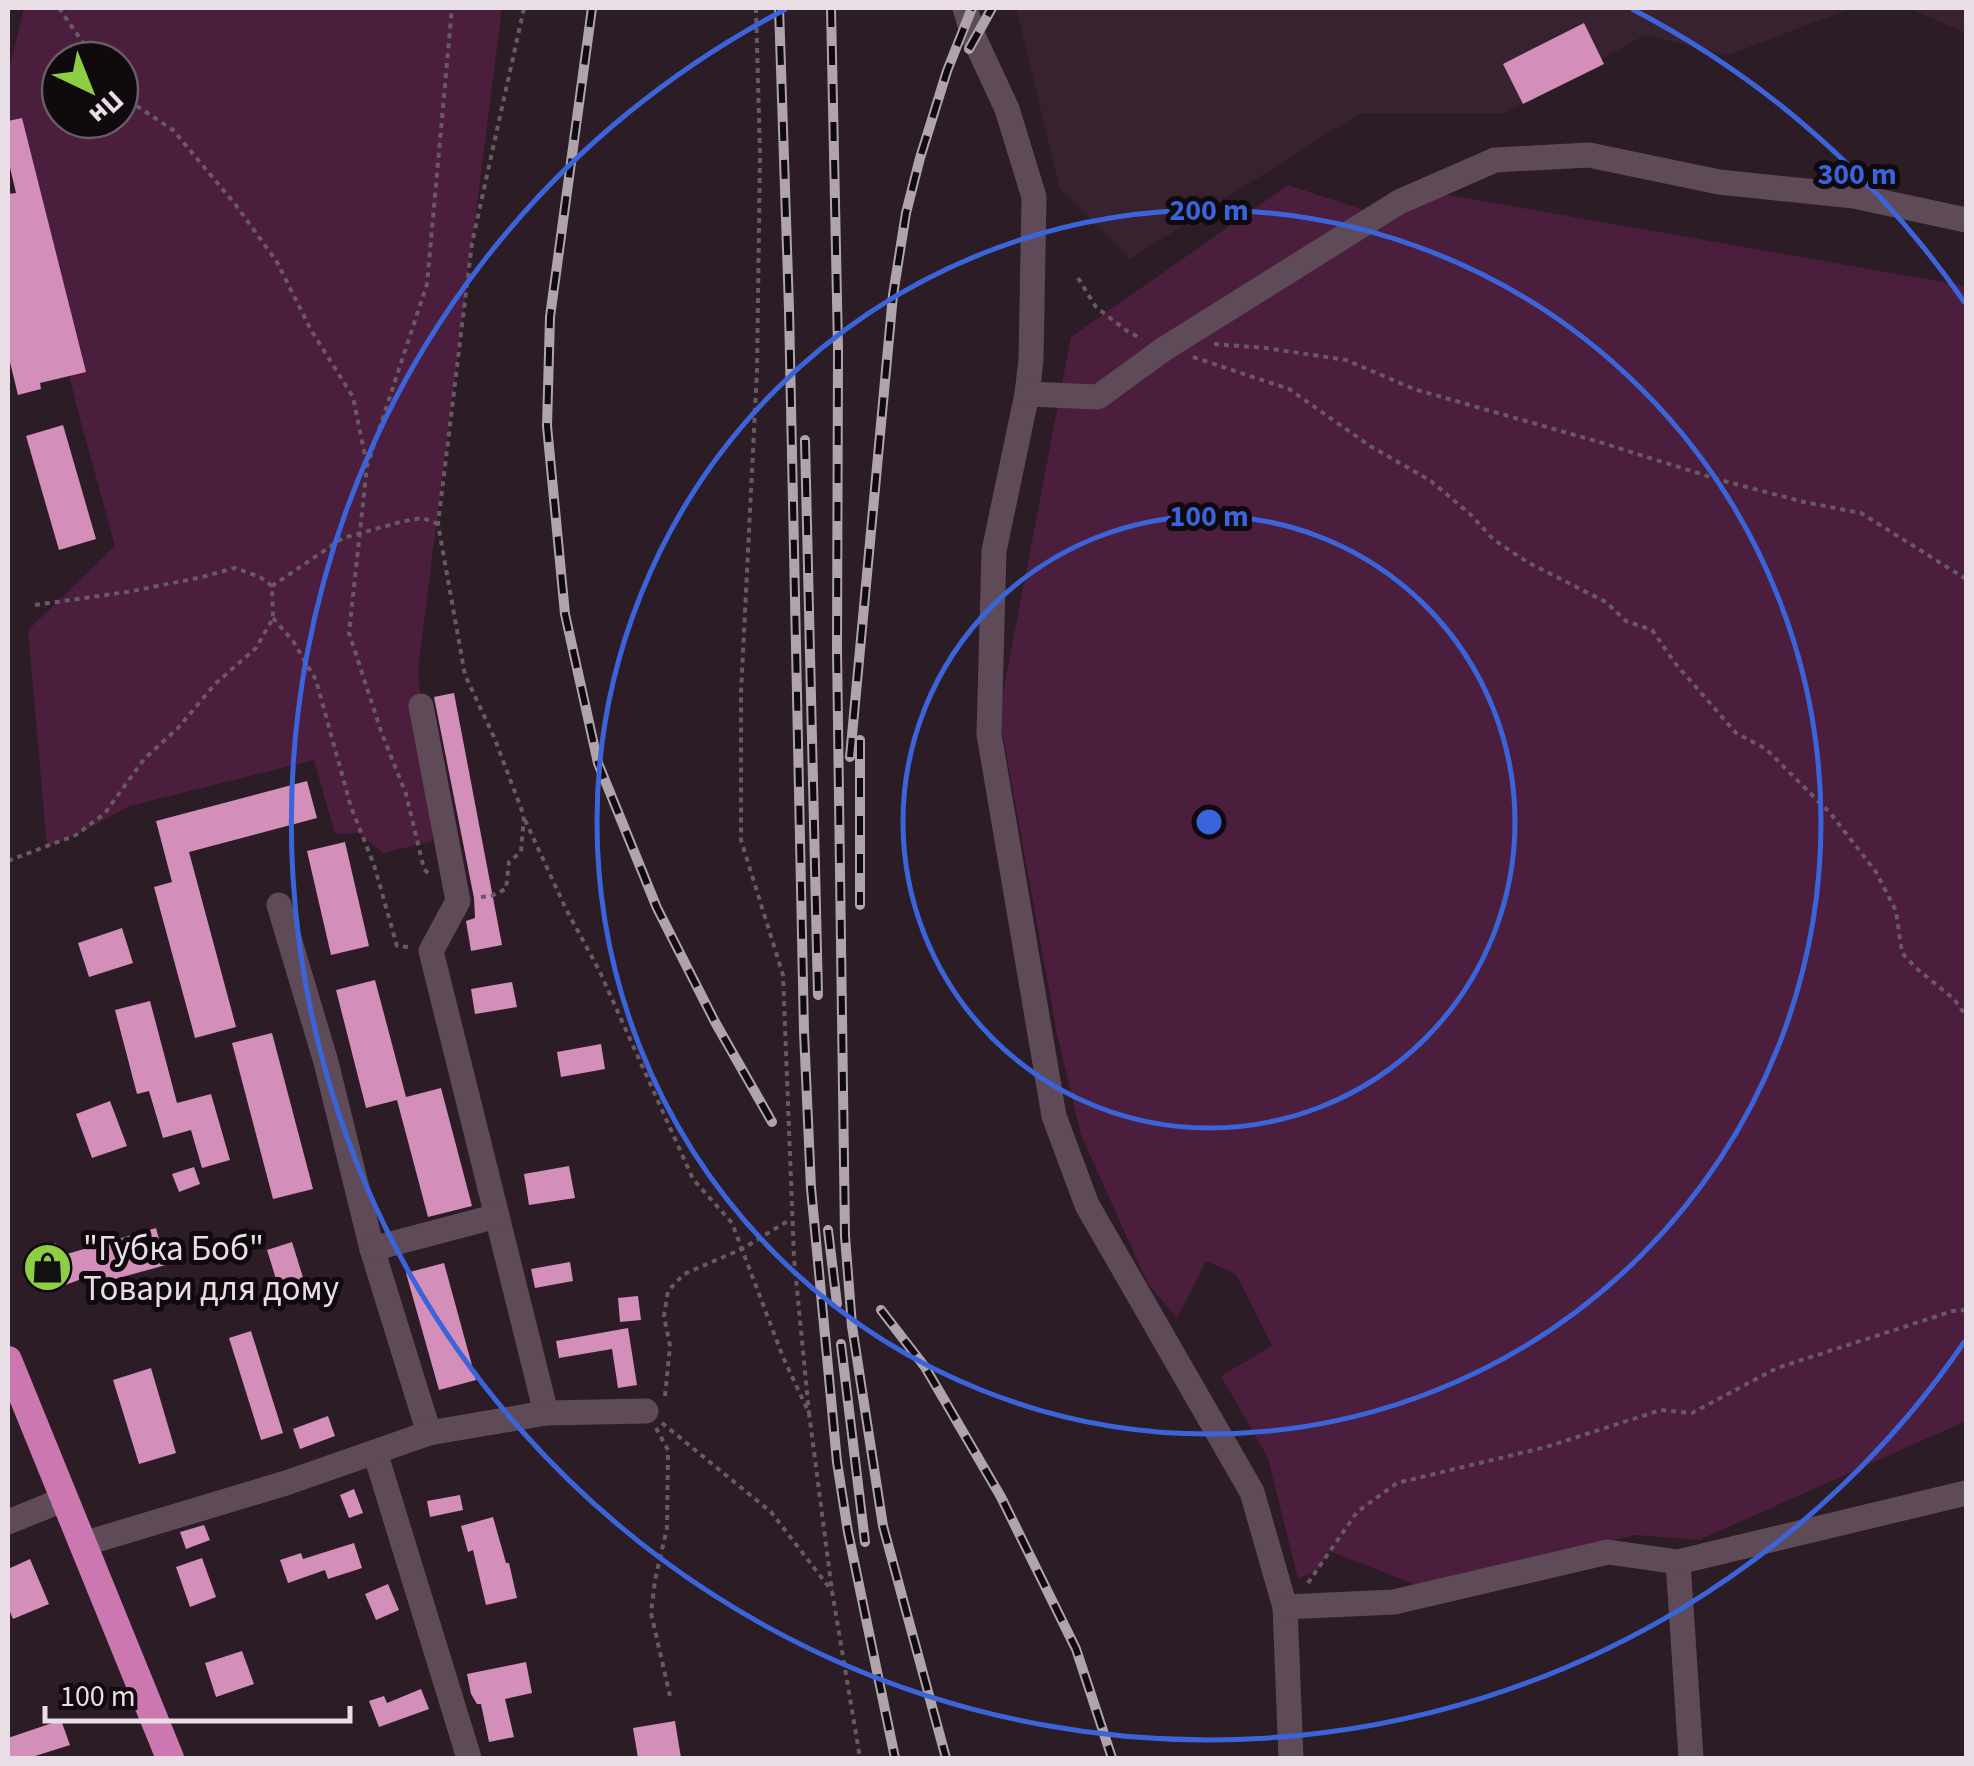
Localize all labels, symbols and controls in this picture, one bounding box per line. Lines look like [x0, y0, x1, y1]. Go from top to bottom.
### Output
north arrow [40, 40, 140, 140]
text: Пн [80, 81, 133, 134]
text: 300 m [1817, 153, 1897, 196]
text: 200 m [1169, 189, 1249, 232]
text: 100 m [1169, 495, 1249, 538]
centre of rings [1191, 804, 1227, 840]
place label: "Губка Боб" Товари для дому [83, 1224, 339, 1314]
shop icon: "Губка Боб" Товари для дому [22, 1242, 74, 1294]
scale bar [45, 1661, 350, 1723]
text: 100 m [60, 1675, 136, 1718]

